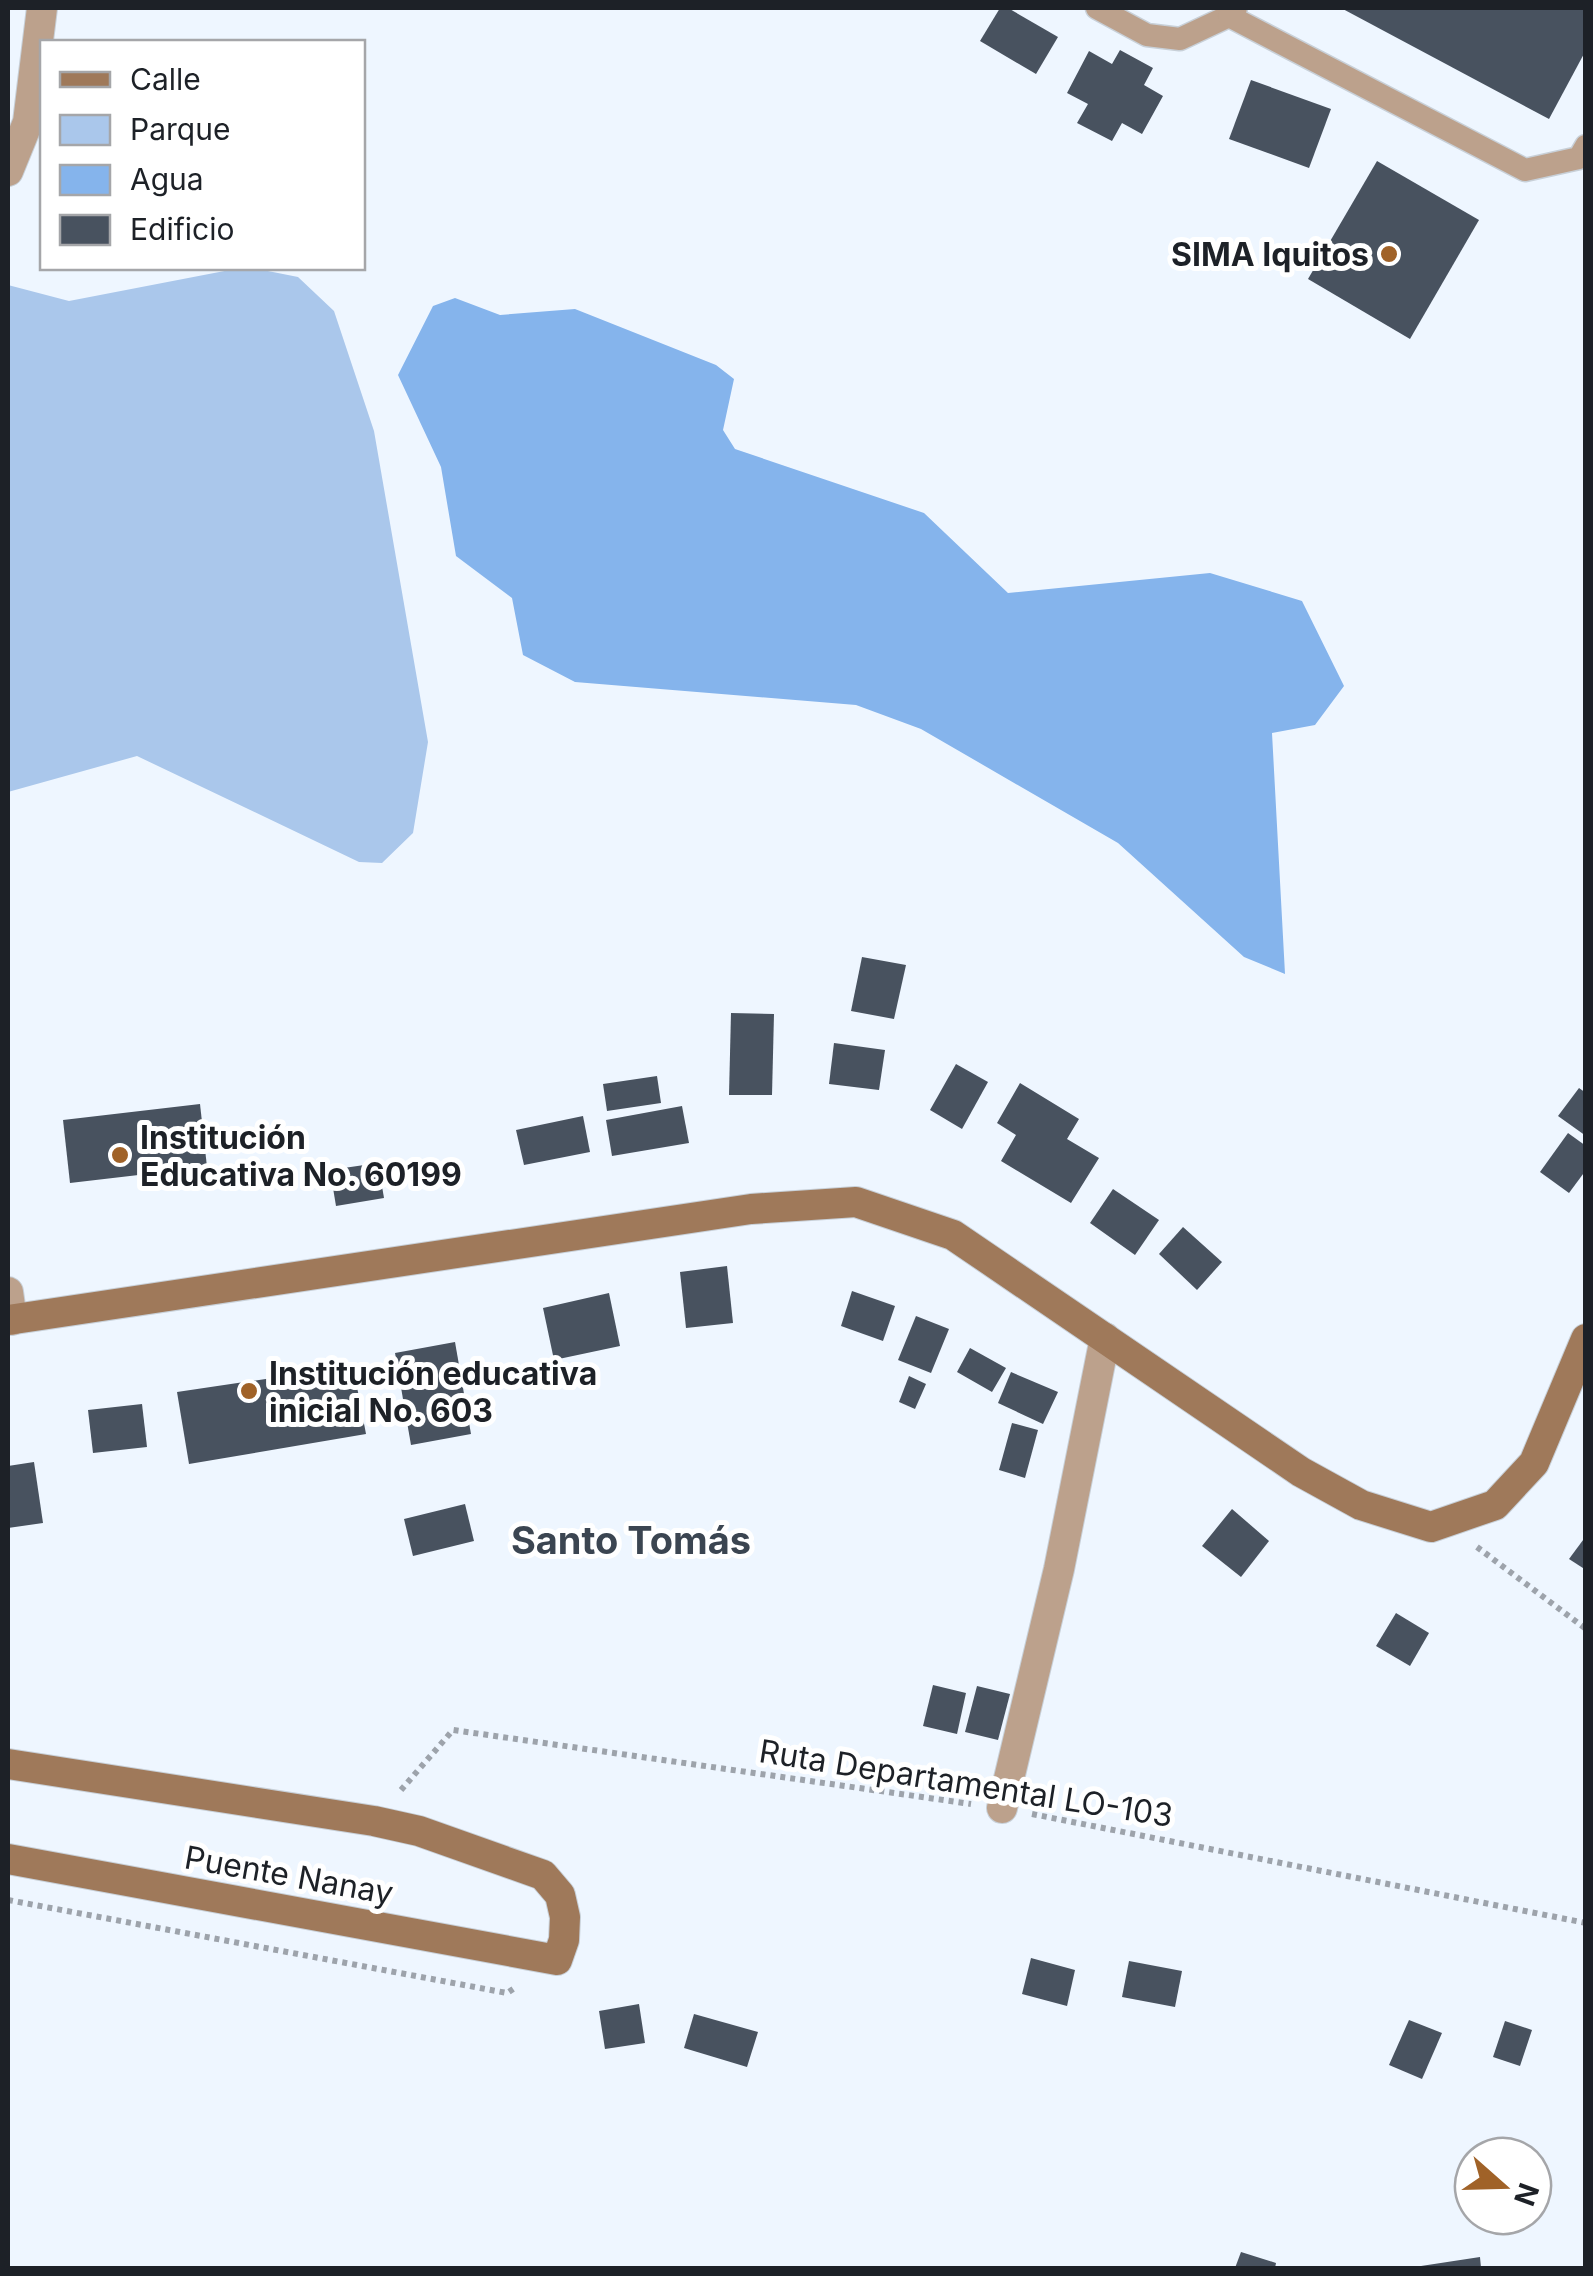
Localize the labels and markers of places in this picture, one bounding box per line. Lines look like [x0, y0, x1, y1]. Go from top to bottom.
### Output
place label: SIMA Iquitos [1171, 235, 1369, 274]
marker: SIMA Iquitos [1378, 243, 1400, 265]
place label: Institución Educativa No. 60199 [140, 1118, 462, 1194]
marker: Institución Educativa No. 60199 [109, 1144, 131, 1166]
place label: Institución educativa inicial No. 603 [269, 1354, 597, 1430]
marker: Institución educativa inicial No. 603 [238, 1380, 260, 1402]

